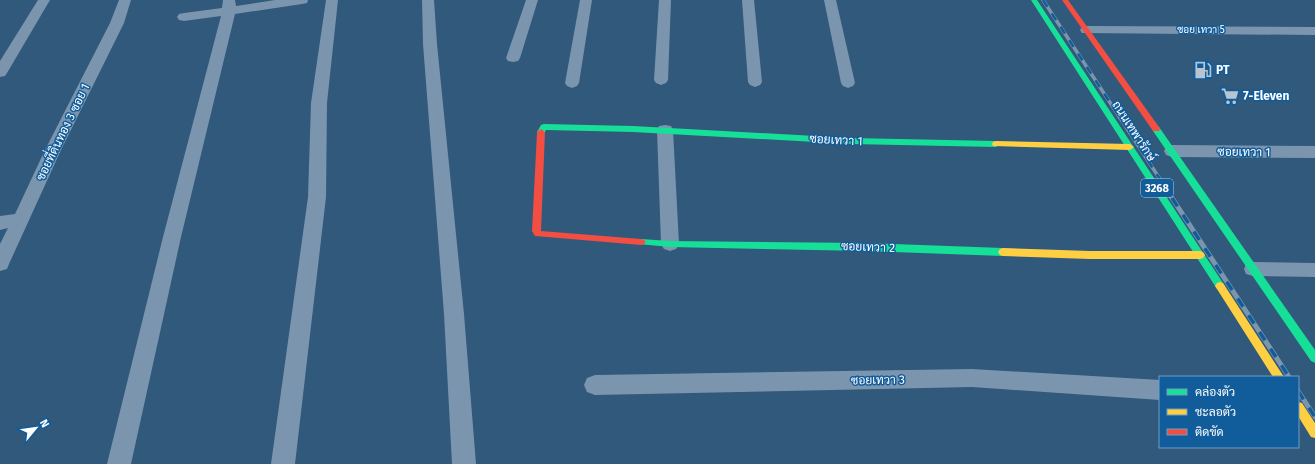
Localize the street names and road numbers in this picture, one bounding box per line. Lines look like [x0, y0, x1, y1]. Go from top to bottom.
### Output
street label: ซอย เทวา 5 [1177, 24, 1225, 36]
street label: ซอยที่ดินทอง 3 ซอย 1 [30, 79, 93, 183]
street label: ถนนเทพารักษ์ [1109, 98, 1160, 165]
street label: ซอยเทวา 1 [809, 132, 863, 148]
street label: ซอยเทวา 1 [1217, 145, 1271, 159]
road number: 3268 [1141, 179, 1173, 197]
street label: ซอยเทวา 2 [841, 239, 895, 255]
street label: ซอยเทวา 3 [851, 373, 905, 387]

